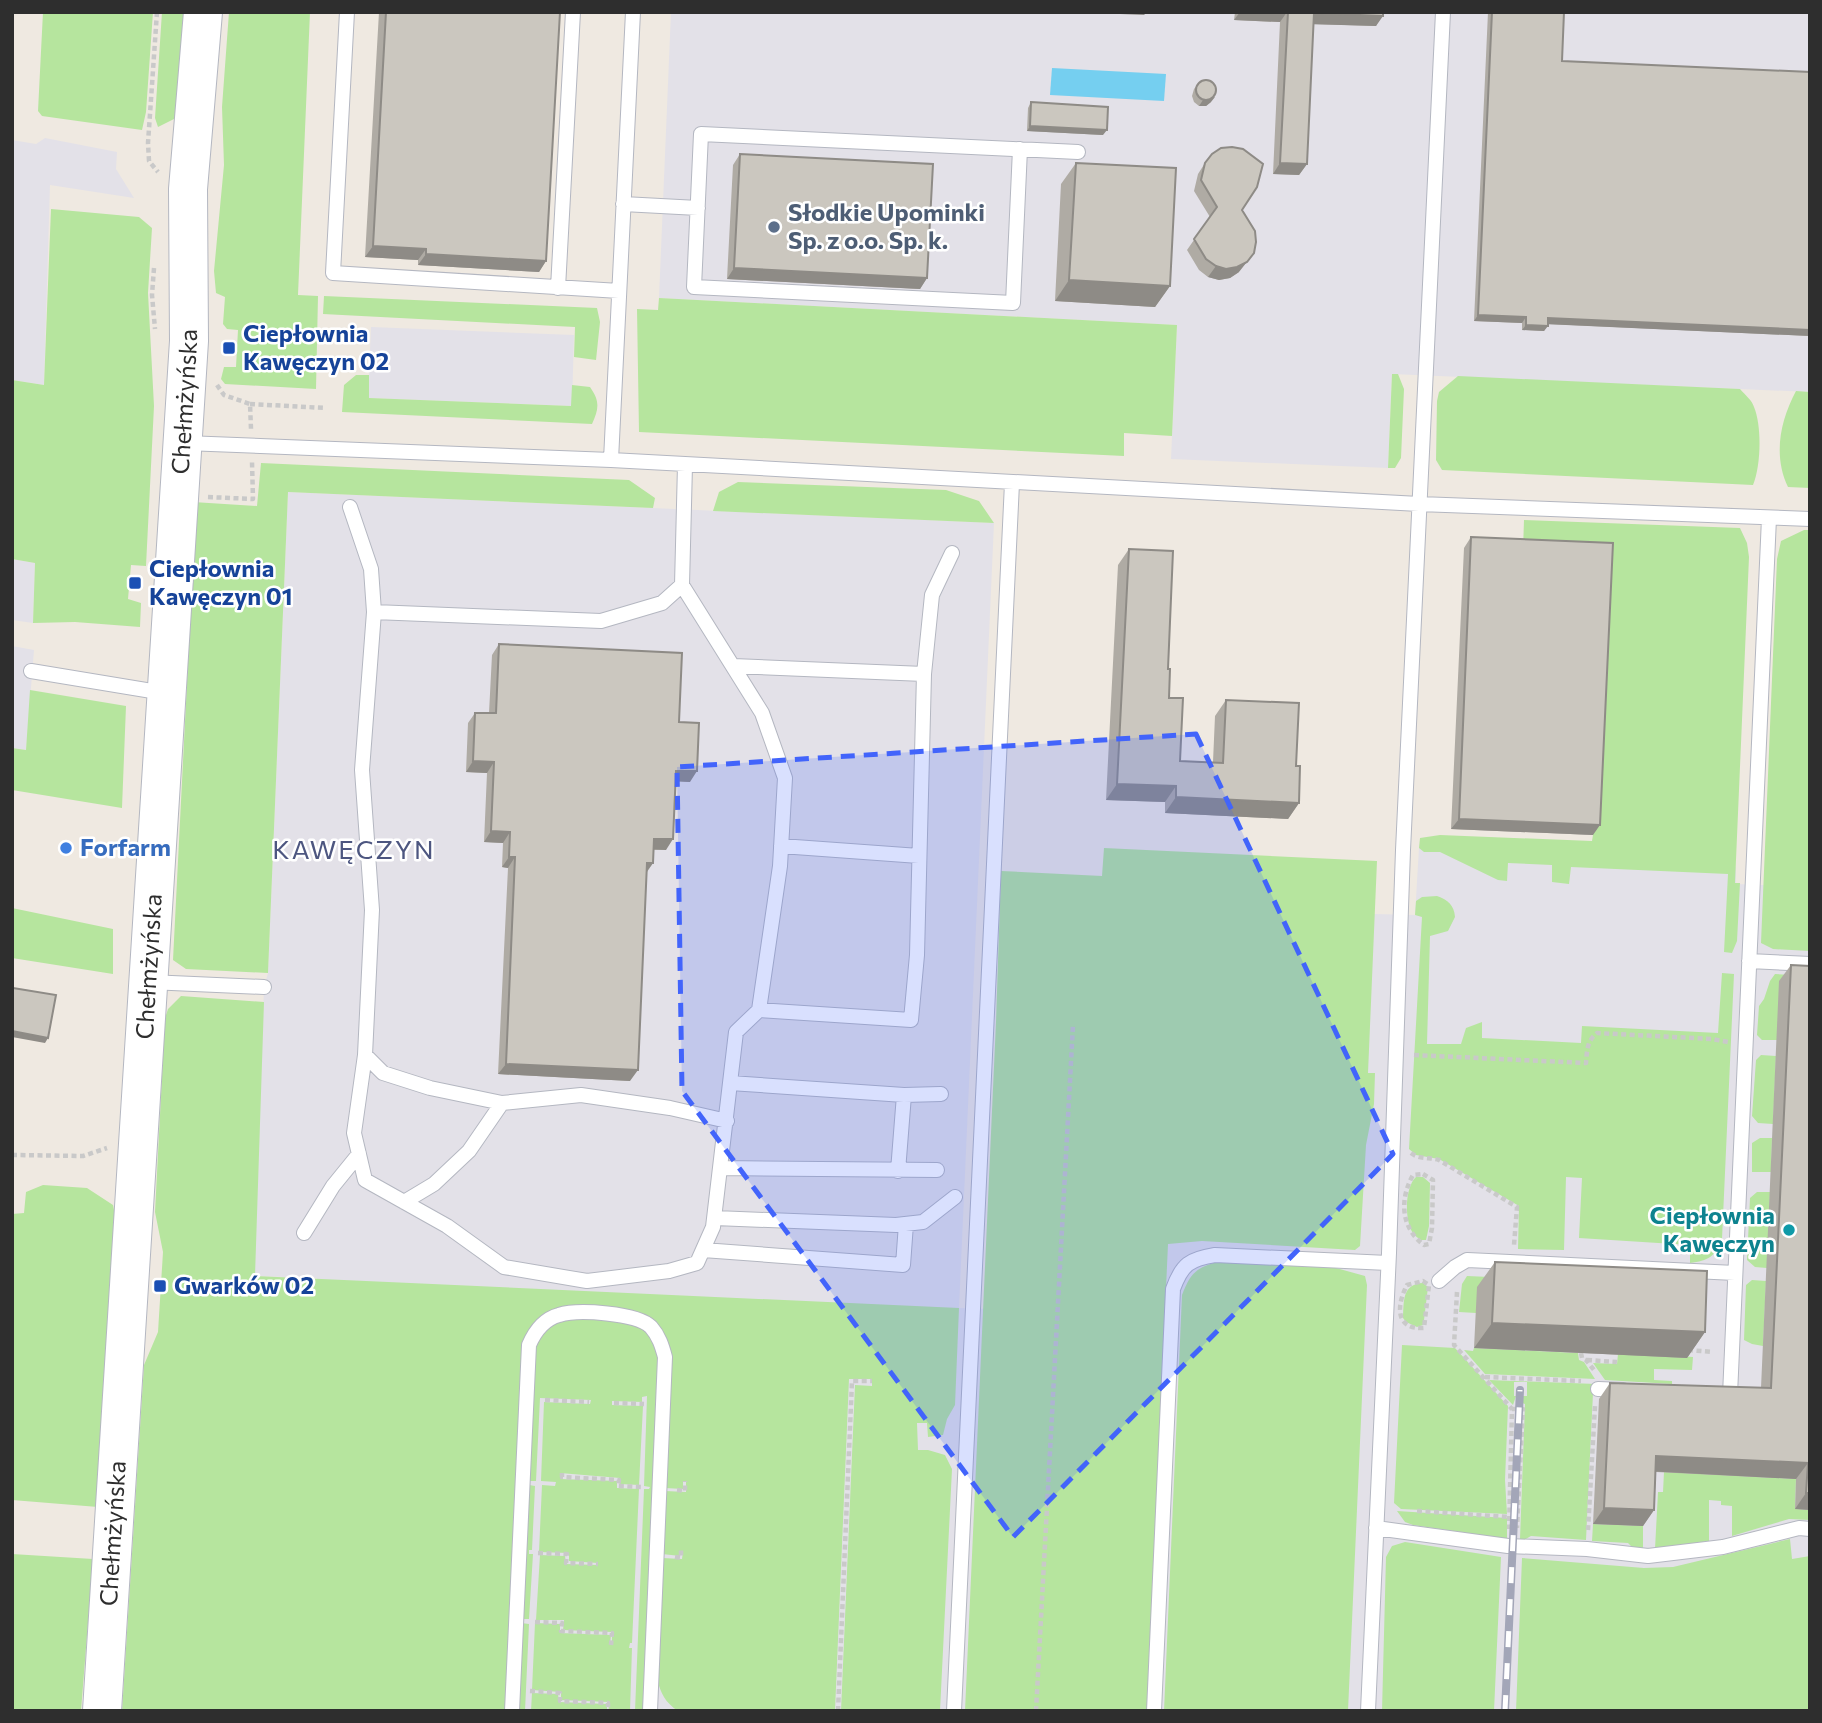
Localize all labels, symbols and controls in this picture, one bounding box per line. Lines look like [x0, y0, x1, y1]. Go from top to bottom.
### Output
place label: Słodkie Upominki Sp. z o.o. Sp. k. [788, 197, 985, 254]
marker: Słodkie Upominki Sp. z o.o. Sp. k. [766, 219, 782, 235]
place label: Ciepłownia Kawęczyn 02 [243, 318, 389, 375]
street label: Chełmżyńska [165, 329, 202, 475]
marker: Ciepłownia Kawęczyn 02 [221, 340, 237, 356]
place label: Ciepłownia Kawęczyn 01 [149, 553, 293, 610]
marker: Ciepłownia Kawęczyn 01 [127, 575, 143, 591]
place label: Forfarm [80, 832, 171, 861]
district label: KAWĘCZYN [272, 833, 436, 864]
marker: Forfarm [58, 840, 74, 856]
street label: Chełmżyńska [129, 893, 167, 1040]
place label: Ciepłownia Kawęczyn [1650, 1200, 1775, 1257]
marker: Ciepłownia Kawęczyn [1781, 1222, 1797, 1238]
place label: Gwarków 02 [174, 1270, 314, 1299]
marker: Gwarków 02 [152, 1278, 168, 1294]
street label: Chełmżyńska [93, 1460, 131, 1607]

